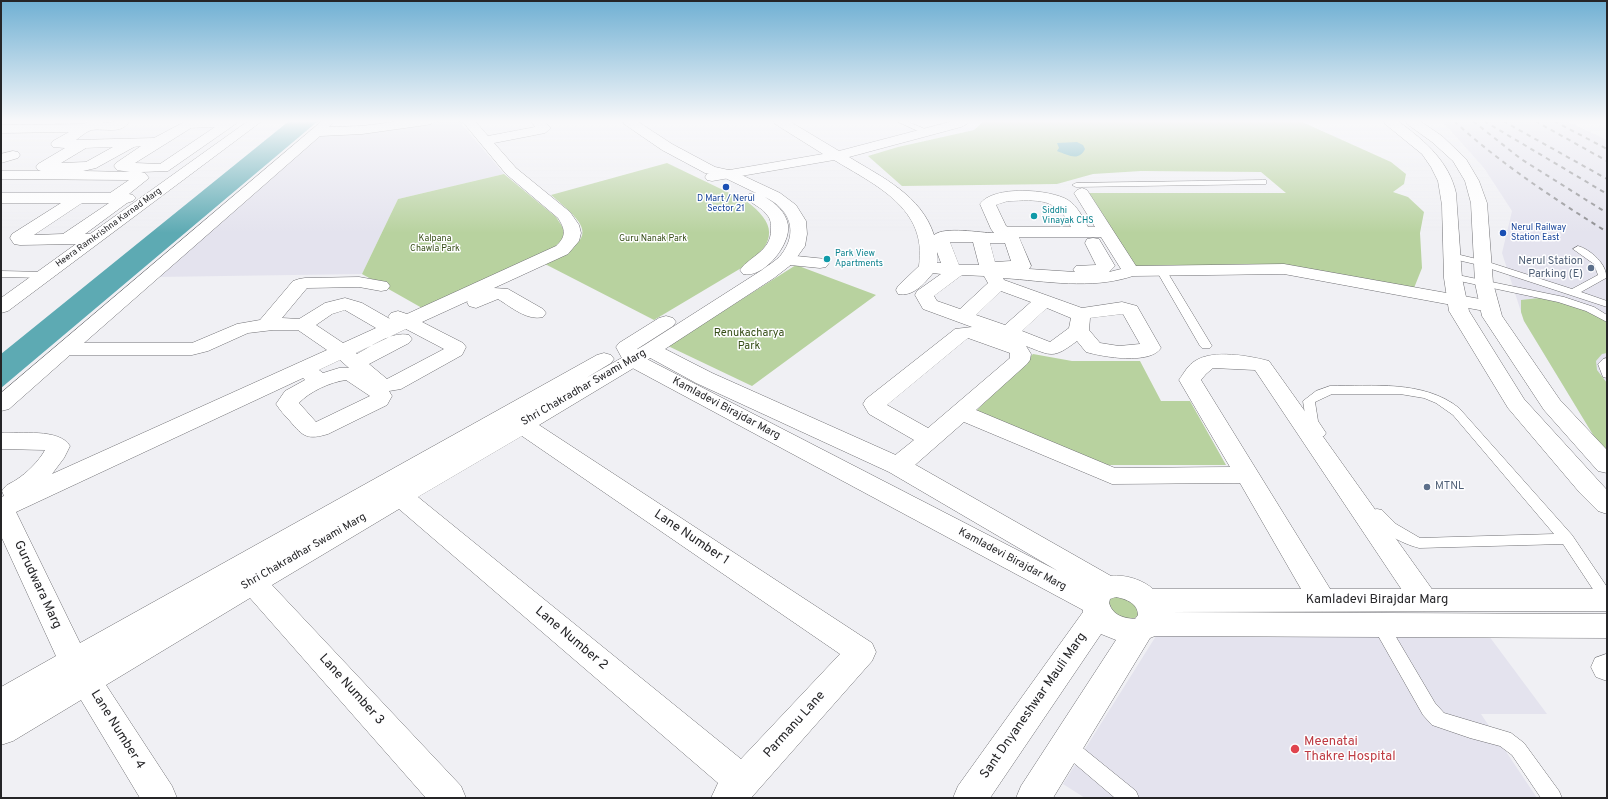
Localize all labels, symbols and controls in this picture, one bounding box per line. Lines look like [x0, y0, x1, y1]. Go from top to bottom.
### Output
marker: D Mart / Nerul Sector 21 [721, 182, 731, 192]
street label: Heera Ramkrishna Karnad Marg [54, 186, 164, 270]
place label: D Mart / Nerul Sector 21 [697, 194, 755, 215]
place label: Siddhi Vinayak CHS [1042, 206, 1094, 227]
marker: Siddhi Vinayak CHS [1029, 211, 1039, 221]
place label: Nerul Railway Station East [1511, 223, 1566, 244]
marker: Nerul Railway Station East [1498, 228, 1508, 238]
park label: Kalpana Chawla Park [410, 234, 460, 255]
park label: Guru Nanak Park [619, 234, 687, 244]
place label: Park View Apartments [835, 249, 883, 270]
marker: Park View Apartments [822, 254, 832, 264]
place label: Nerul Station Parking (E) [1518, 255, 1583, 281]
marker: Nerul Station Parking (E) [1586, 263, 1596, 273]
park label: Renukacharya Park [714, 327, 784, 353]
street label: Shri Chakradhar Swami Marg [519, 347, 649, 429]
street label: Kamladevi Birajdar Marg [670, 375, 782, 443]
place label: MTNL [1435, 480, 1464, 494]
marker: MTNL [1422, 482, 1432, 492]
street label: Lane Number 1 [651, 507, 731, 569]
street label: Shri Chakradhar Swami Marg [239, 511, 369, 593]
street label: Kamladevi Birajdar Marg [956, 526, 1068, 594]
street label: Gurudwara Marg [10, 538, 64, 632]
street label: Kamladevi Birajdar Marg [1306, 592, 1448, 608]
street label: Lane Number 2 [531, 604, 611, 674]
street label: Sant Dnyaneshwar Mauli Marg [977, 630, 1091, 782]
street label: Lane Number 3 [315, 651, 387, 729]
street label: Lane Number 4 [86, 688, 148, 772]
street label: Parmanu Lane [761, 688, 829, 762]
place label: Meenatai Thakre Hospital [1304, 734, 1396, 765]
marker: Meenatai Thakre Hospital [1289, 743, 1301, 755]

